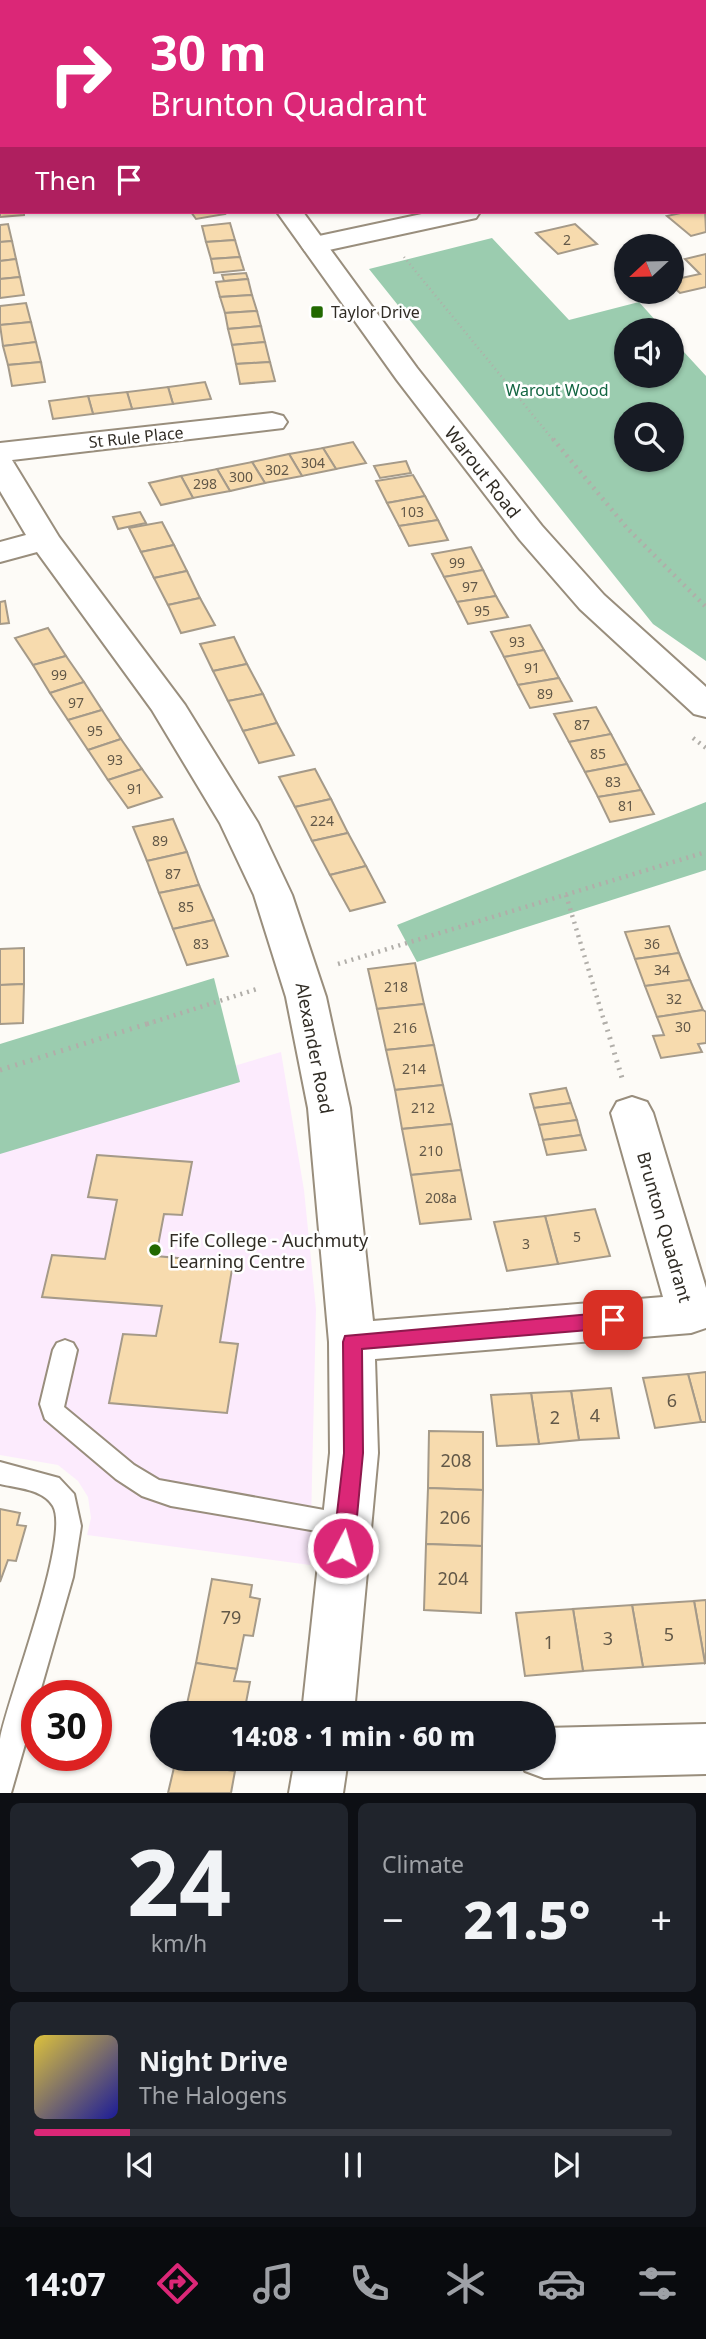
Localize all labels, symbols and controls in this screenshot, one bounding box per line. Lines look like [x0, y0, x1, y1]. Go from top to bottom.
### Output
text: 30 m [150, 19, 267, 85]
icon: right [35, 28, 126, 119]
text: Brunton Quadrant [150, 82, 427, 125]
icon: arrive [110, 161, 148, 199]
text: Then [35, 162, 96, 198]
house number: 2 [563, 230, 571, 249]
north arrow [614, 234, 684, 304]
map controls [614, 234, 684, 472]
place label: Taylor Drive [331, 301, 420, 323]
marker: Taylor Drive [309, 304, 325, 320]
button: sound [614, 318, 684, 388]
park label: Warout Wood [505, 379, 609, 401]
button: search [614, 402, 684, 472]
street label: St Rule Place [87, 421, 185, 453]
street label: Warout Road [440, 421, 526, 523]
house number: 304 [301, 453, 325, 472]
house number: 302 [265, 460, 289, 479]
house number: 300 [229, 467, 253, 486]
house number: 298 [193, 474, 217, 493]
house number: 103 [400, 502, 424, 521]
house number: 99 [449, 553, 465, 572]
house number: 97 [462, 577, 478, 596]
house number: 95 [474, 601, 490, 620]
house number: 93 [509, 632, 525, 651]
house number: 91 [524, 658, 540, 677]
house number: 99 [51, 665, 67, 684]
house number: 89 [537, 684, 553, 703]
house number: 97 [68, 693, 84, 712]
house number: 87 [574, 715, 590, 734]
house number: 95 [87, 721, 103, 740]
house number: 85 [590, 744, 606, 763]
house number: 93 [107, 750, 123, 769]
house number: 83 [605, 772, 621, 791]
house number: 91 [127, 779, 143, 798]
house number: 81 [618, 796, 634, 815]
house number: 224 [310, 811, 334, 830]
house number: 89 [152, 831, 168, 850]
house number: 87 [165, 864, 181, 883]
house number: 85 [178, 897, 194, 916]
house number: 83 [193, 934, 209, 953]
house number: 36 [644, 934, 660, 953]
house number: 34 [654, 960, 670, 979]
house number: 218 [384, 977, 408, 996]
street label: Alexander Road [291, 980, 339, 1116]
house number: 32 [666, 989, 682, 1008]
house number: 30 [675, 1017, 691, 1036]
house number: 216 [393, 1018, 417, 1037]
house number: 214 [402, 1059, 426, 1078]
house number: 212 [411, 1098, 435, 1117]
house number: 210 [419, 1141, 443, 1160]
street label: Brunton Quadrant [632, 1149, 698, 1306]
house number: 208a [425, 1188, 457, 1207]
house number: 5 [573, 1227, 581, 1246]
place label: Fife College - Auchmuty Learning Centre [169, 1228, 369, 1273]
house number: 3 [522, 1234, 530, 1253]
marker: Fife College - Auchmuty Learning Centre [147, 1242, 163, 1258]
pin [583, 1290, 643, 1350]
icon: arrive [594, 1301, 632, 1339]
house number: 6 [667, 1388, 677, 1412]
house number: 4 [590, 1403, 600, 1427]
house number: 2 [550, 1405, 560, 1429]
house number: 208 [441, 1448, 471, 1472]
house number: 206 [440, 1505, 470, 1529]
position arrow [306, 1511, 380, 1585]
house number: 204 [438, 1566, 468, 1590]
house number: 79 [221, 1605, 241, 1629]
house number: 5 [664, 1622, 674, 1646]
house number: 3 [603, 1626, 613, 1650]
house number: 1 [544, 1630, 554, 1654]
speed limit sign: 30 [21, 1680, 112, 1771]
text: 14:08 · 1 min · 60 m [231, 1718, 475, 1754]
text: 24 [127, 1819, 231, 1943]
text: Climate [382, 1848, 464, 1880]
text: 21.5° [464, 1883, 590, 1954]
text: − [382, 1893, 404, 1945]
text: + [650, 1893, 672, 1945]
text: km/h [151, 1927, 207, 1959]
text: Night Drive [139, 2043, 288, 2079]
text: The Halogens [139, 2079, 287, 2111]
icon: previous [121, 2146, 159, 2184]
icon: pause [334, 2146, 372, 2184]
icon: next [547, 2146, 585, 2184]
icon: directions [153, 2259, 202, 2308]
icon: music [249, 2259, 298, 2308]
icon: phone [345, 2259, 394, 2308]
icon: climate [441, 2259, 490, 2308]
icon: car [537, 2259, 586, 2308]
icon: filters [633, 2259, 682, 2308]
text: 14:07 [24, 2262, 106, 2305]

